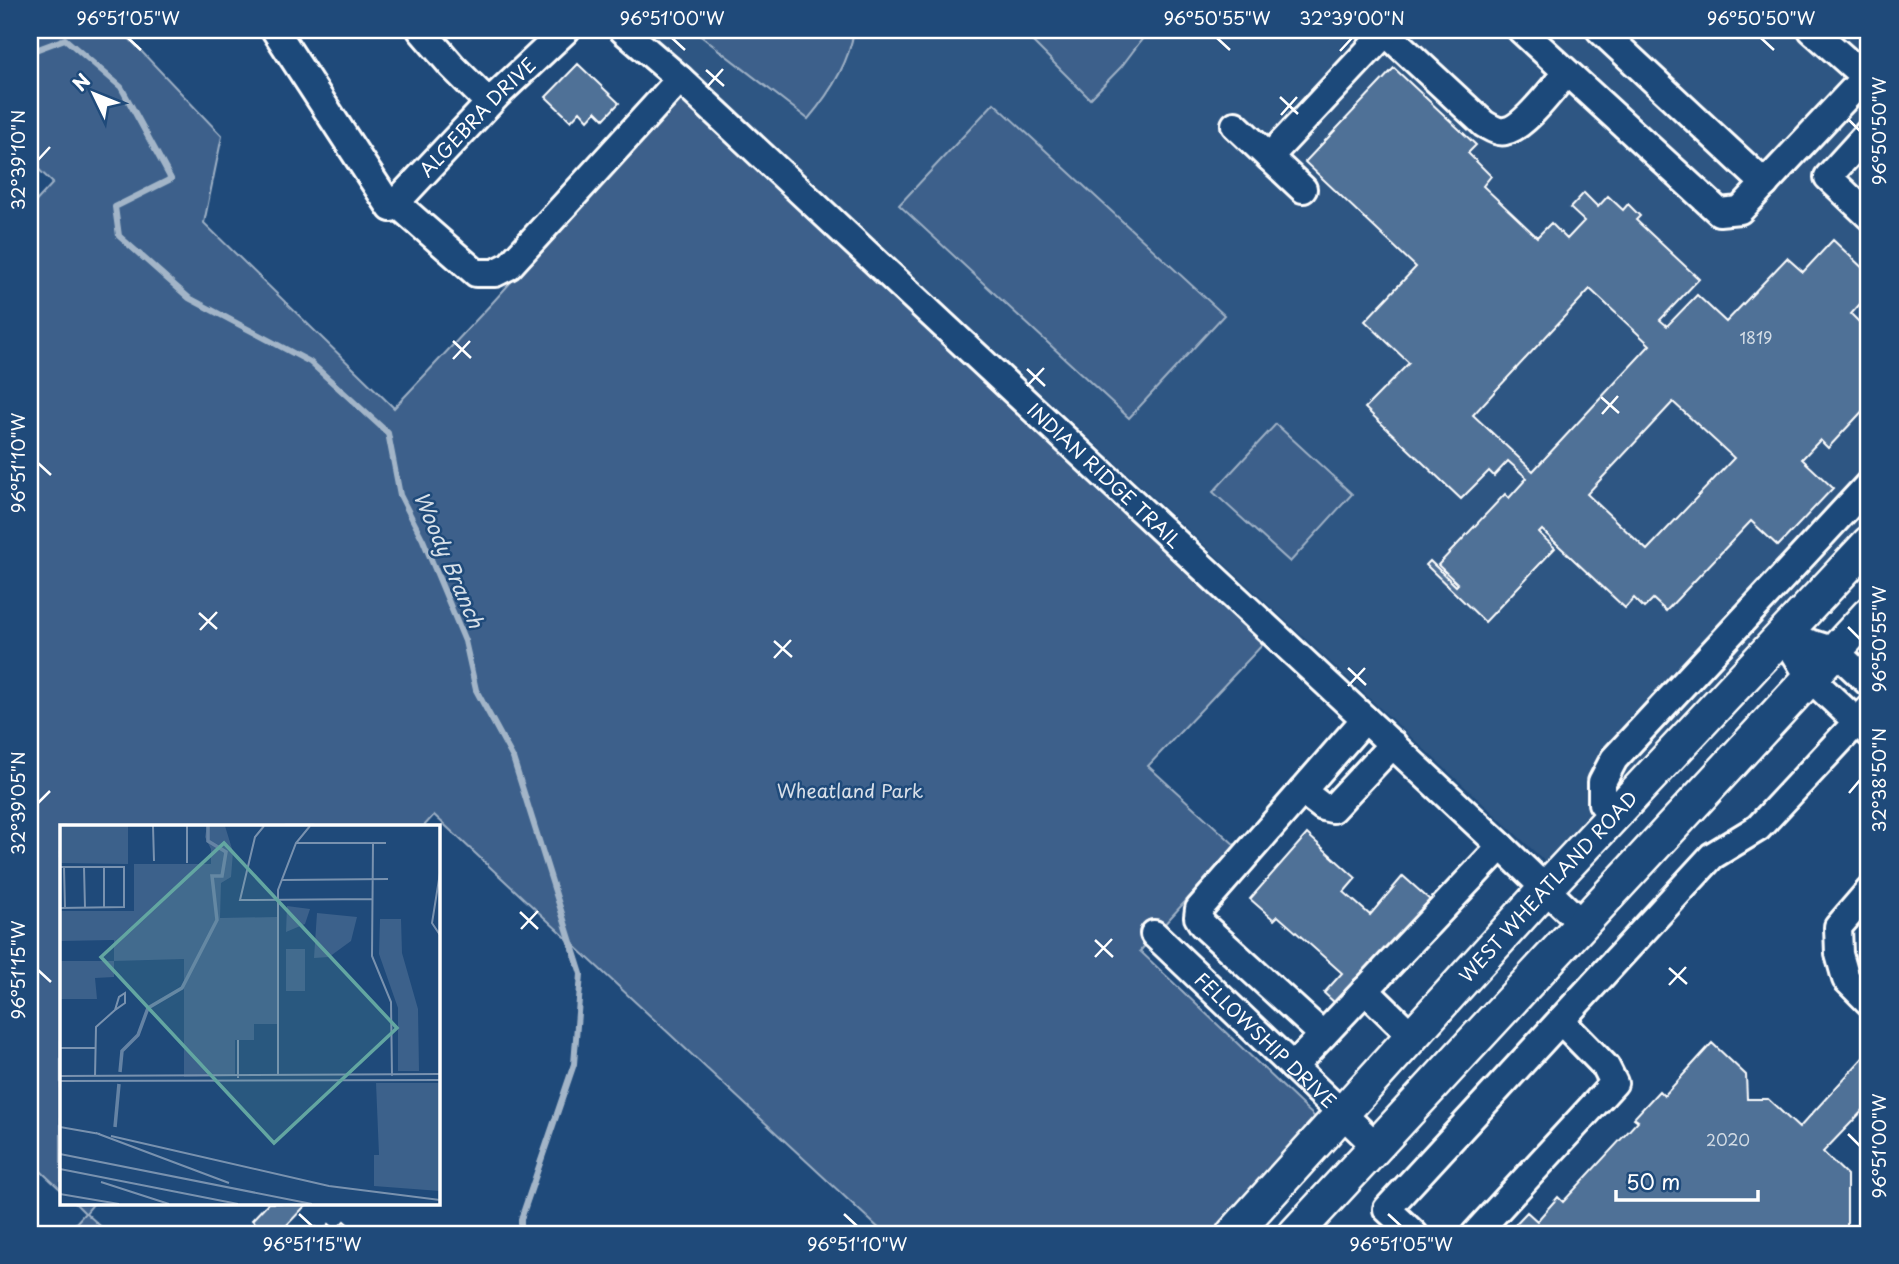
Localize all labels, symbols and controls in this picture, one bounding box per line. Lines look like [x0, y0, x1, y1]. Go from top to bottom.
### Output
text: 96°51'05"W [76, 4, 180, 31]
text: 96°51'00"W [619, 4, 725, 31]
text: 96°50'55"W [1163, 4, 1271, 31]
text: 32°39'00"N [1299, 4, 1405, 31]
text: 96°50'50"W [1707, 4, 1816, 31]
street label: ALGEBRA DRIVE [412, 50, 542, 183]
north arrow [60, 60, 130, 130]
text: N [65, 67, 96, 97]
text: 96°50'50"W [1865, 76, 1892, 185]
text: 32°39'10"N [4, 110, 31, 210]
house number: 1819 [1740, 325, 1772, 349]
street label: INDIAN RIDGE TRAIL [1022, 396, 1189, 554]
text: 96°51'10"W [4, 412, 31, 513]
water label: Woody Branch [407, 486, 493, 633]
text: 96°50'55"W [1865, 585, 1892, 693]
text: 32°38'50"N [1865, 728, 1892, 832]
text: 32°39'05"N [4, 751, 31, 855]
park label: Wheatland Park [777, 776, 924, 804]
street label: WEST WHEATLAND ROAD [1452, 784, 1643, 988]
inset map [60, 825, 439, 1204]
text: 96°51'15"W [4, 920, 31, 1019]
street label: FELLOWSHIP DRIVE [1189, 965, 1343, 1114]
text: 96°51'00"W [1865, 1093, 1892, 1199]
house number: 2020 [1706, 1127, 1750, 1151]
scale bar [1616, 1159, 1757, 1203]
text: 50 m [1626, 1165, 1680, 1197]
text: 96°51'15"W [263, 1230, 362, 1257]
text: 96°51'10"W [807, 1230, 908, 1257]
text: 96°51'05"W [1349, 1230, 1453, 1257]

